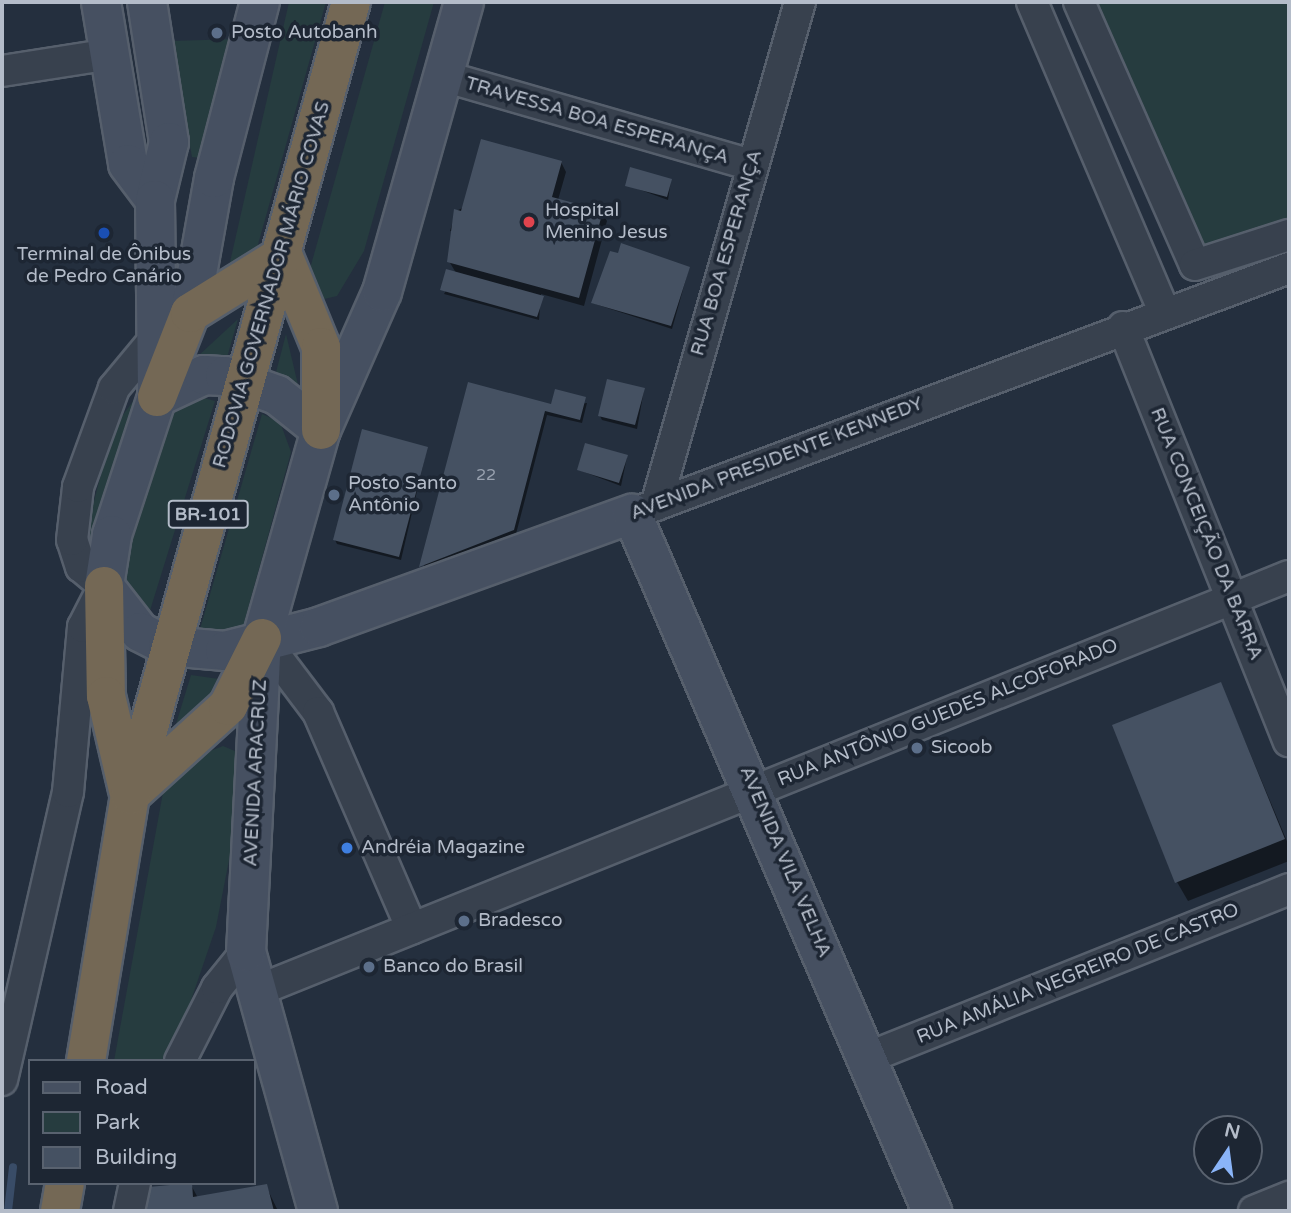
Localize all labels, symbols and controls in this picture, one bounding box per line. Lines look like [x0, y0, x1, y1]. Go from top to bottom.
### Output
place label: Posto Autobanh [231, 22, 378, 44]
marker: Posto Autobanh [209, 25, 225, 41]
street label: TRAVESSA BOA ESPERANÇA [463, 72, 731, 170]
street label: RODOVIA GOVERNADOR MÁRIO COVAS [209, 99, 335, 471]
street label: RUA BOA ESPERANÇA [687, 147, 767, 359]
place label: Hospital Menino Jesus [545, 200, 668, 244]
marker: Hospital Menino Jesus [519, 212, 539, 232]
marker: Terminal de Ônibus de Pedro Canário [96, 225, 112, 241]
place label: Terminal de Ônibus de Pedro Canário [17, 244, 191, 288]
street label: AVENIDA PRESIDENTE KENNEDY [628, 393, 926, 525]
street label: RUA CONCEIÇÃO DA BARRA [1145, 405, 1267, 663]
house number: 22 [476, 465, 496, 485]
place label: Posto Santo Antônio [348, 473, 457, 517]
marker: Posto Santo Antônio [326, 487, 342, 503]
road number: BR-101 [166, 500, 250, 528]
street label: RUA ANTÔNIO GUEDES ALCOFORADO [775, 634, 1121, 792]
street label: AVENIDA ARACRUZ [240, 679, 272, 867]
place label: Sicoob [931, 737, 992, 759]
marker: Sicoob [909, 740, 925, 756]
street label: AVENIDA VILA VELHA [734, 763, 836, 961]
place label: Andréia Magazine [361, 837, 525, 859]
marker: Andréia Magazine [339, 840, 355, 856]
street label: RUA AMÁLIA NEGREIRO DE CASTRO [913, 899, 1243, 1049]
place label: Bradesco [478, 910, 562, 932]
marker: Bradesco [456, 913, 472, 929]
place label: Banco do Brasil [383, 956, 523, 978]
marker: Banco do Brasil [361, 959, 377, 975]
legend [28, 1059, 256, 1185]
text: Road [95, 1075, 148, 1100]
text: Park [95, 1110, 140, 1135]
north arrow [1193, 1115, 1263, 1185]
text: N [1222, 1119, 1242, 1144]
text: Building [95, 1145, 177, 1170]

